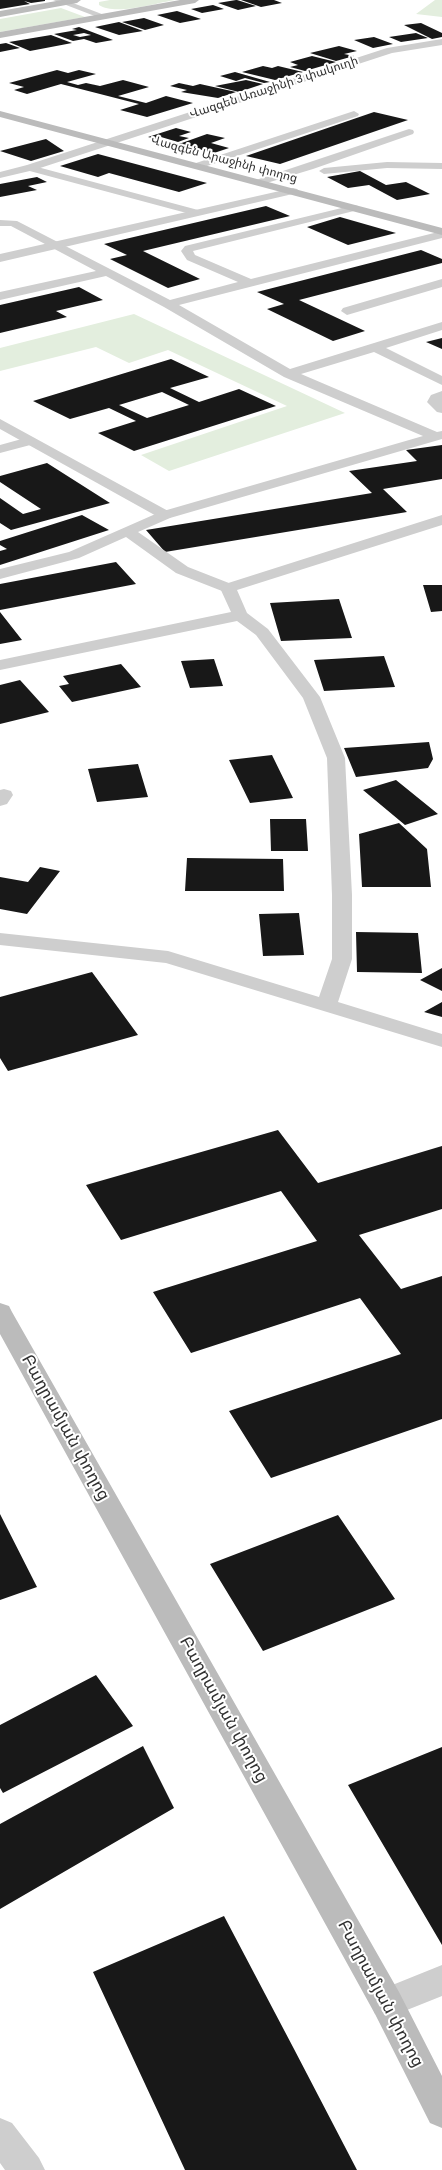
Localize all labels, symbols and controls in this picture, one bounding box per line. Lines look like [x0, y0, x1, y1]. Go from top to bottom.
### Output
street label: Վազգեն Առաջինի 3 փակուղի [188, 54, 360, 122]
street label: Վազգեն Արաջինի փողոց [149, 134, 299, 186]
street label: Բաղրամյան փողոց [16, 1351, 114, 1505]
street label: Բաղրամյան փողոց [174, 1633, 272, 1787]
street label: Բաղրամյան փողոց [333, 1917, 427, 2071]

